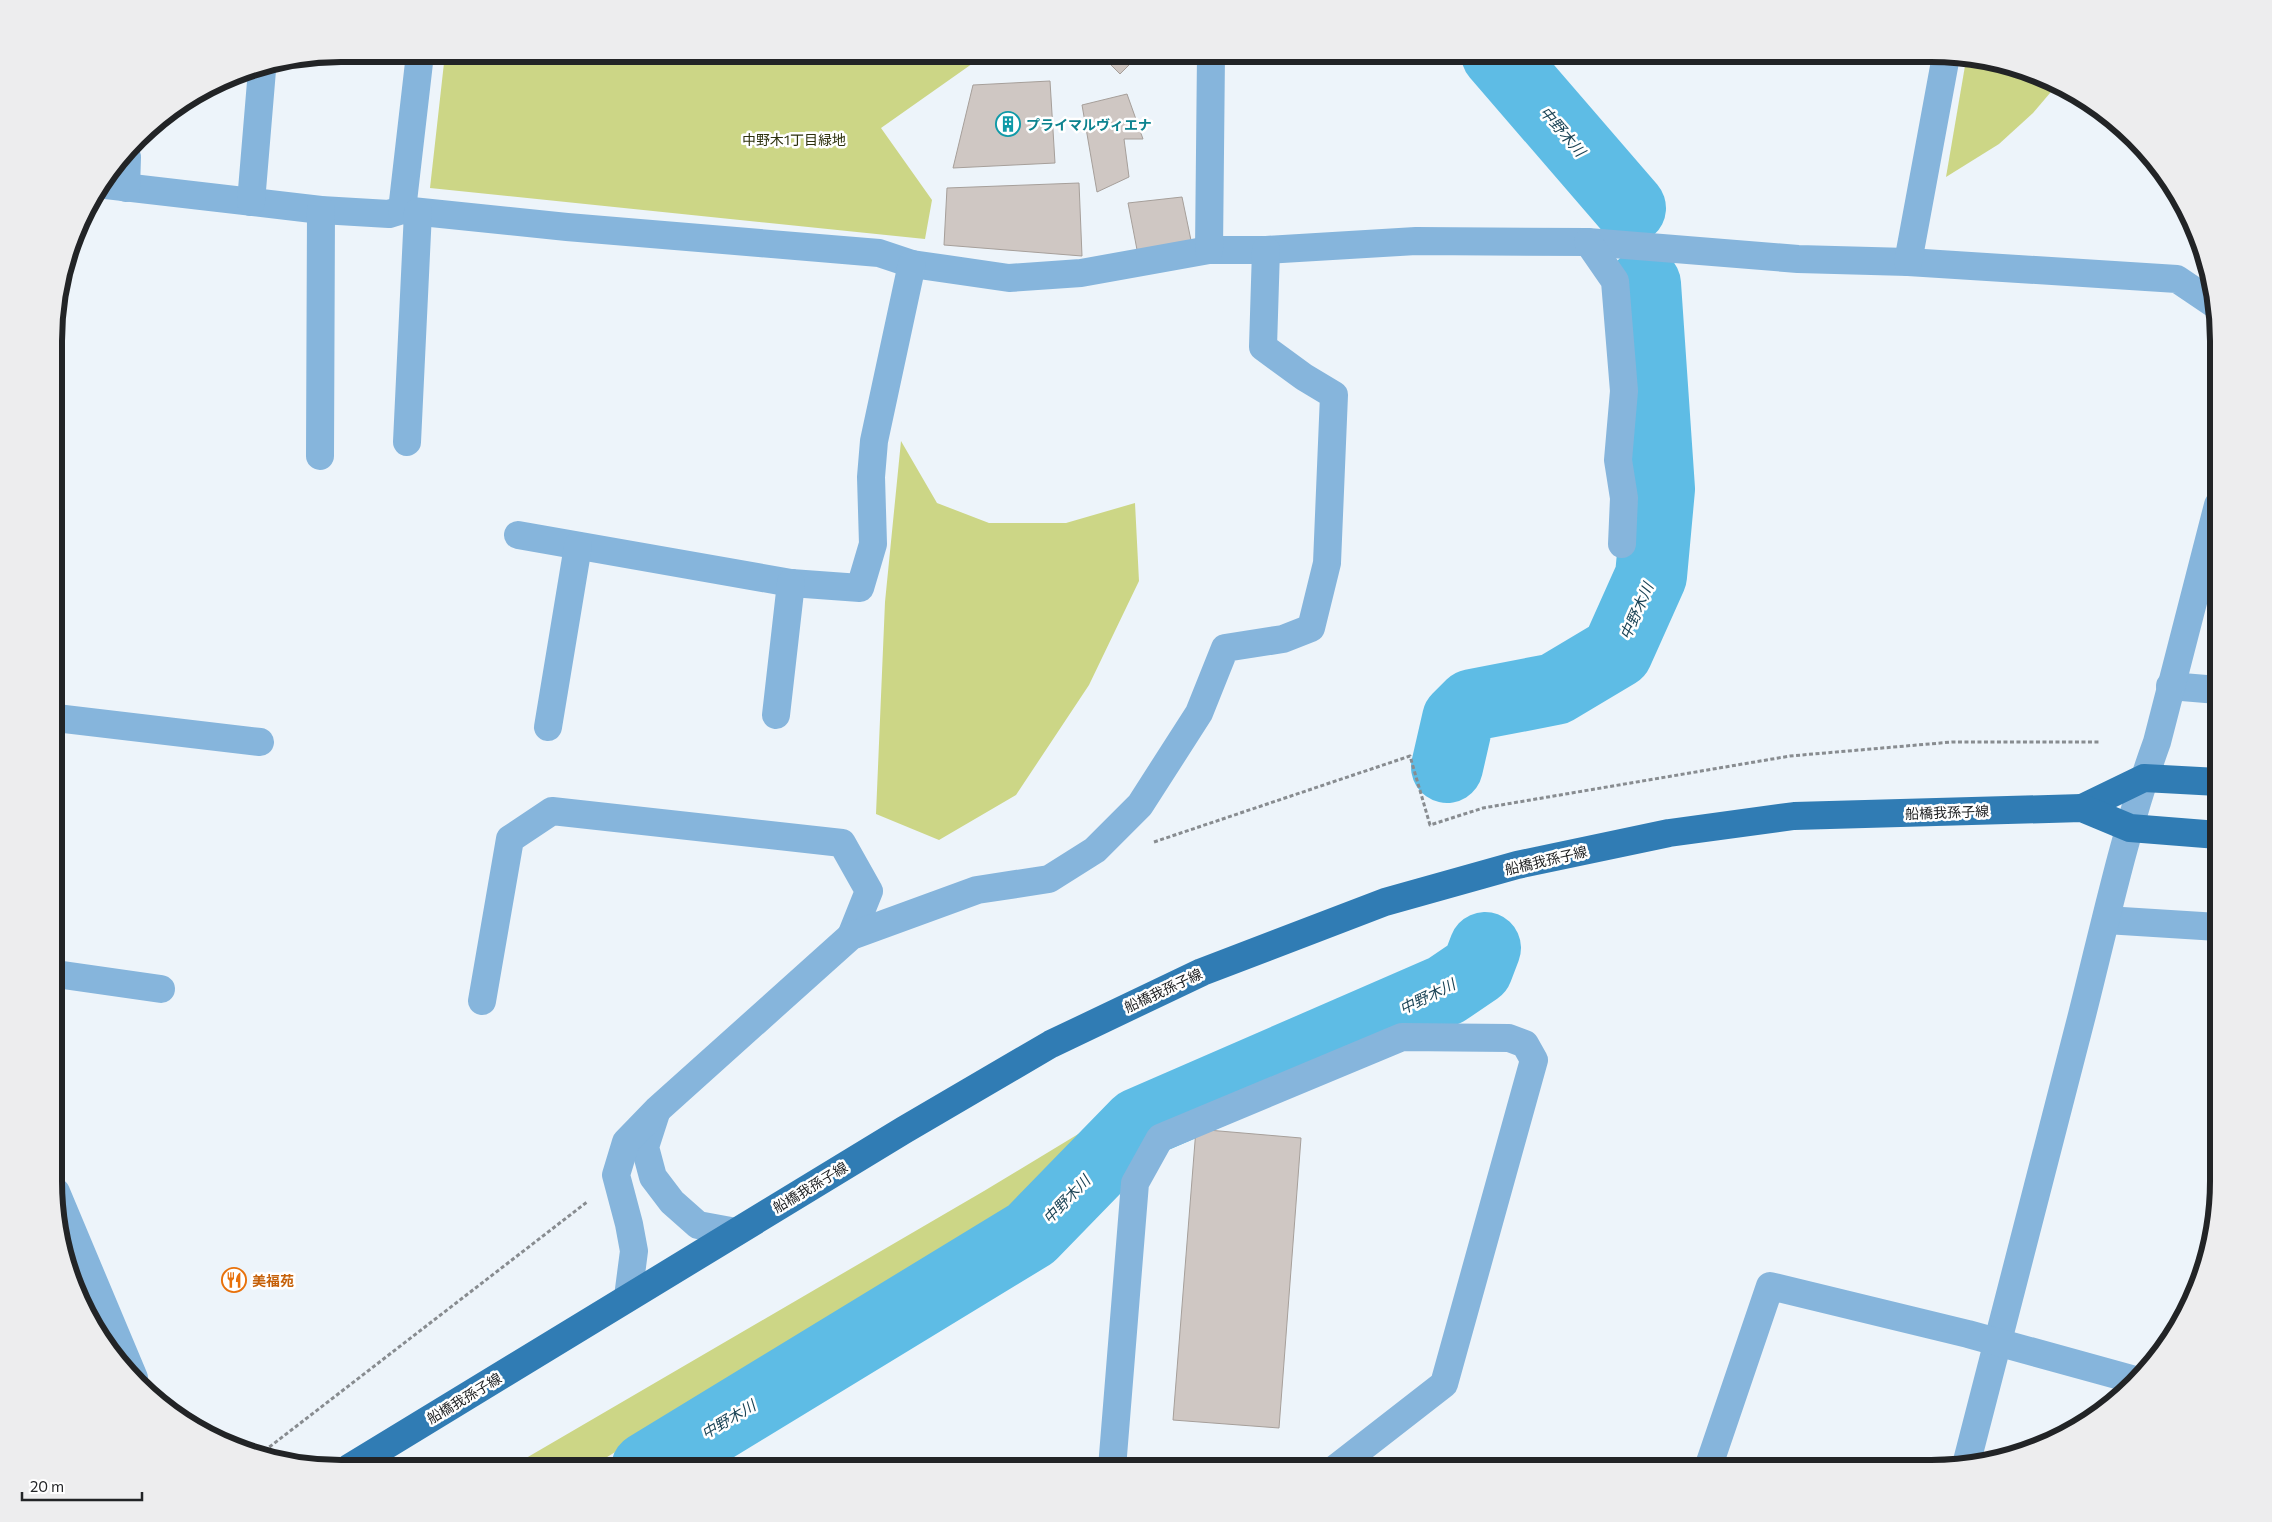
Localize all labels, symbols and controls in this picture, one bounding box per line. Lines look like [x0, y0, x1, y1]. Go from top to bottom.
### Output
water label: 中野木川 [1537, 102, 1591, 161]
building icon: プライマルヴィエナ [995, 111, 1021, 137]
place label: プライマルヴィエナ [1026, 116, 1152, 133]
park label: 中野木1丁目緑地 [742, 131, 846, 148]
water label: 中野木川 [1616, 578, 1657, 642]
street label: 船橋我孫子線 [1905, 802, 1989, 822]
street label: 船橋我孫子線 [1503, 842, 1589, 878]
street label: 船橋我孫子線 [1121, 965, 1205, 1015]
water label: 中野木川 [1396, 974, 1460, 1017]
street label: 船橋我孫子線 [770, 1158, 850, 1216]
water label: 中野木川 [1039, 1170, 1095, 1227]
restaurant icon: 美福苑 [221, 1267, 247, 1293]
place label: 美福苑 [252, 1272, 294, 1289]
street label: 船橋我孫子線 [424, 1369, 504, 1427]
water label: 中野木川 [698, 1395, 760, 1442]
scale bar [22, 1470, 142, 1502]
text: 20 m [30, 1477, 64, 1495]

